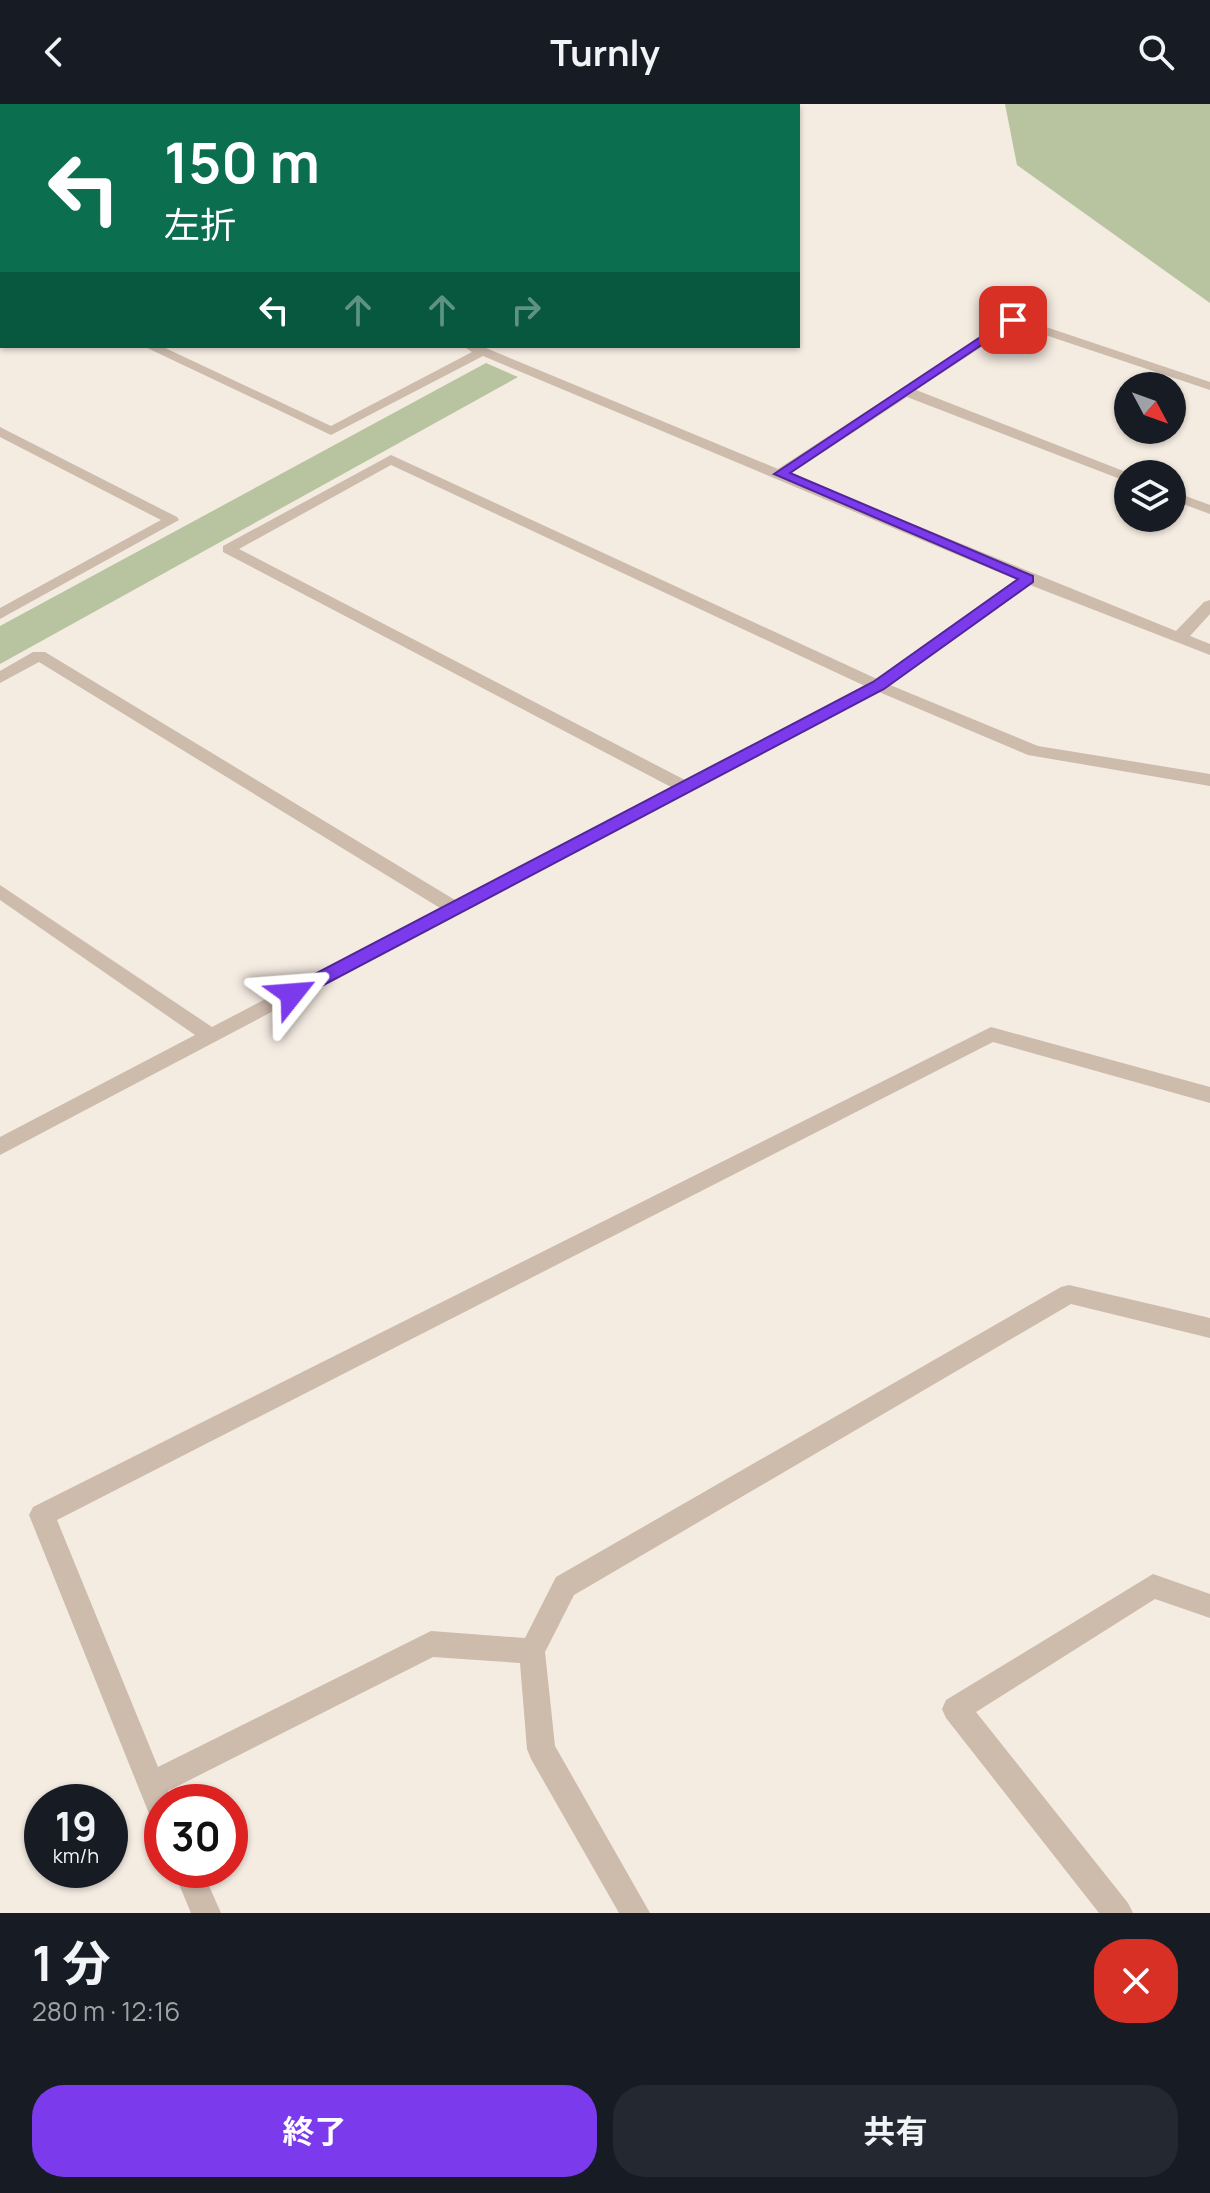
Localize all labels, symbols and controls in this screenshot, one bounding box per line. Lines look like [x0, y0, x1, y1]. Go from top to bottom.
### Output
text: Turnly [550, 28, 660, 77]
icon: back [32, 30, 76, 74]
icon: search [1134, 30, 1178, 74]
text: 150 m [164, 123, 320, 200]
icon: left [32, 136, 136, 240]
text: 左折 [164, 200, 236, 249]
pin [979, 286, 1047, 354]
icon: left [252, 288, 296, 332]
icon: ahead [336, 288, 380, 332]
icon: ahead [420, 288, 464, 332]
icon: right [504, 288, 548, 332]
icon: arrive [991, 298, 1035, 342]
north arrow [1114, 372, 1186, 444]
map controls [1114, 372, 1186, 532]
button: layers [1114, 460, 1186, 532]
position arrow [250, 952, 334, 1036]
speed limit sign: 30 [144, 1784, 248, 1888]
text: 19 [55, 1798, 97, 1853]
text: km/h [53, 1842, 99, 1869]
text: 1 分 [32, 1930, 111, 1995]
button: close [1094, 1939, 1178, 2023]
text: 280 m · 12:16 [32, 1993, 180, 2029]
button: 終了 [32, 2085, 597, 2177]
button: 共有 [613, 2085, 1178, 2177]

